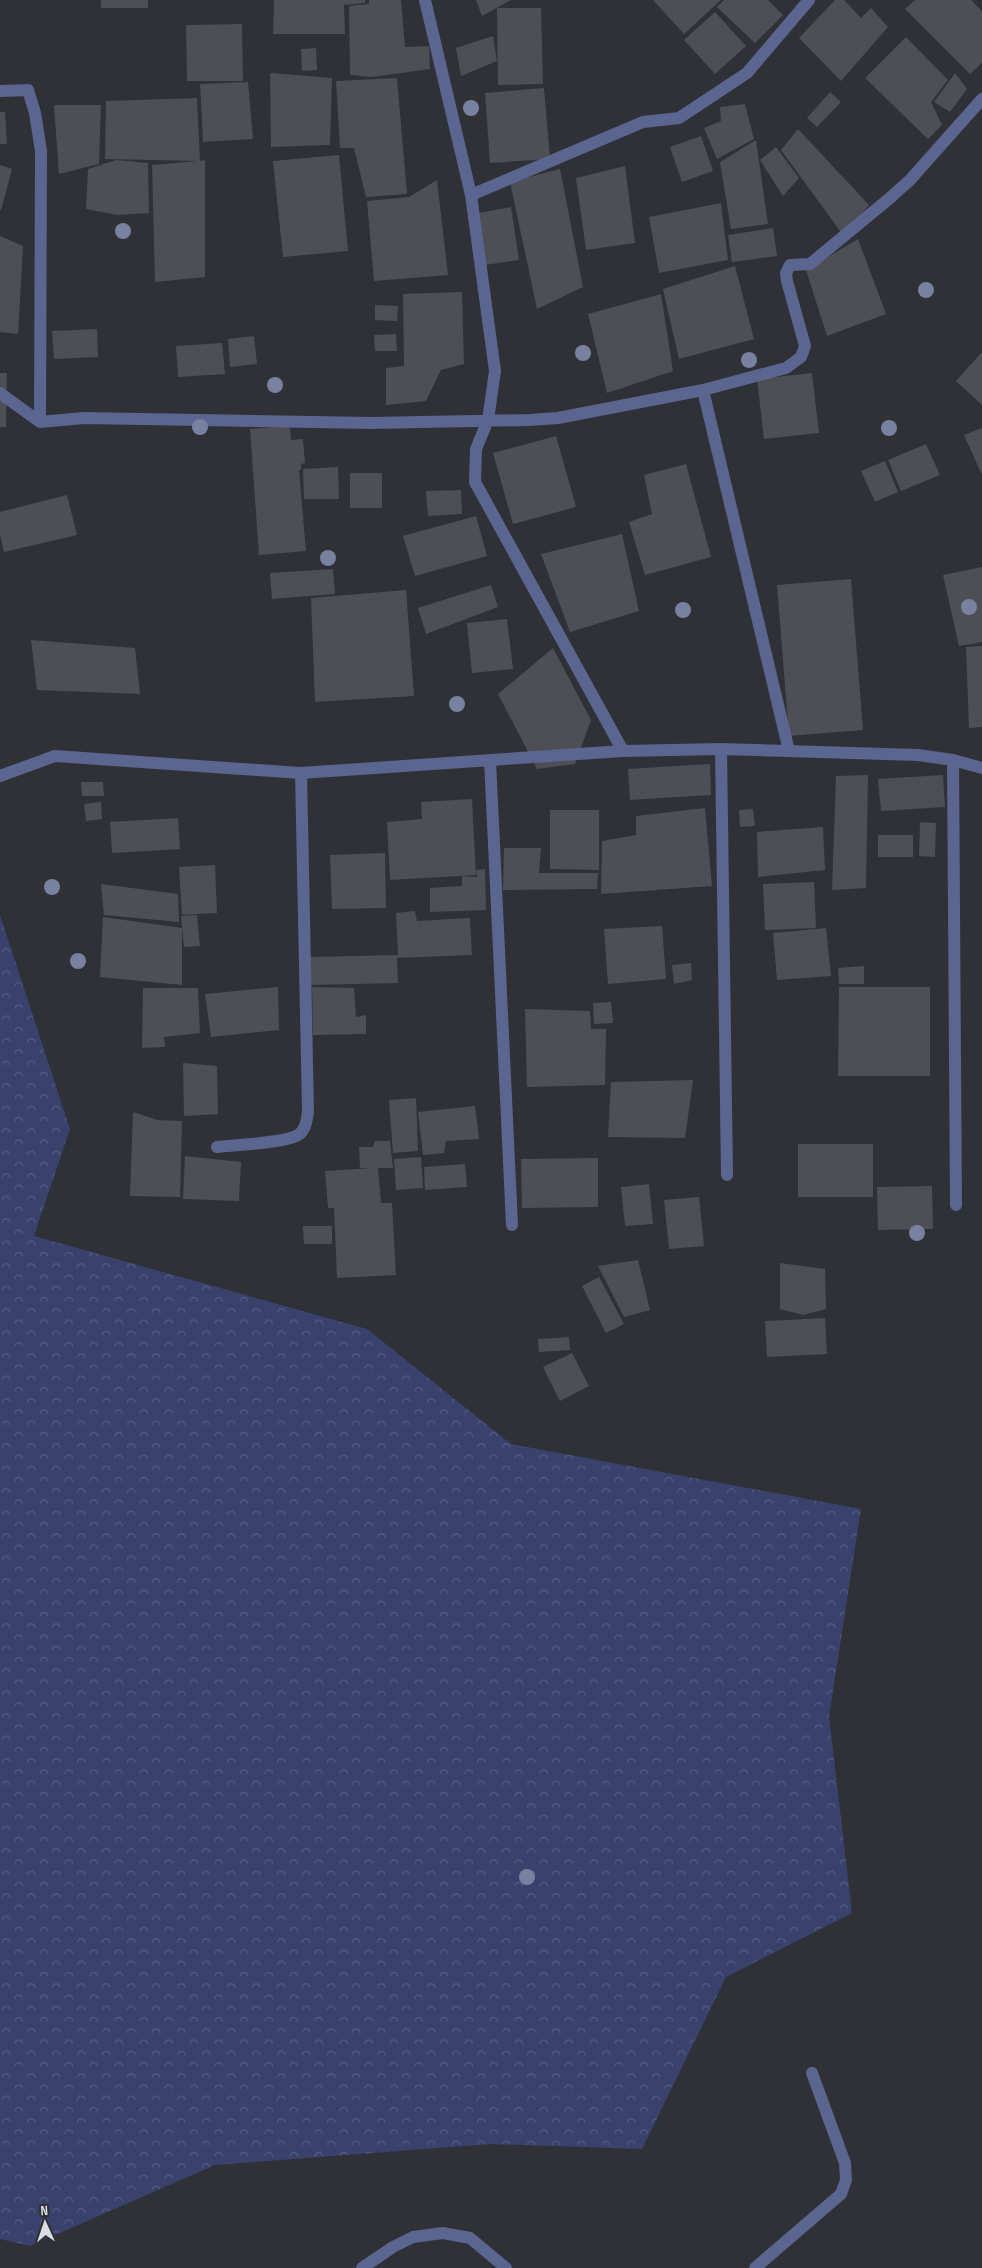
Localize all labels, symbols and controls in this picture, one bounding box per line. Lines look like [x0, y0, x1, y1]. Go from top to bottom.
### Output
north arrow [20, 2198, 70, 2248]
text: N [40, 2202, 49, 2219]

